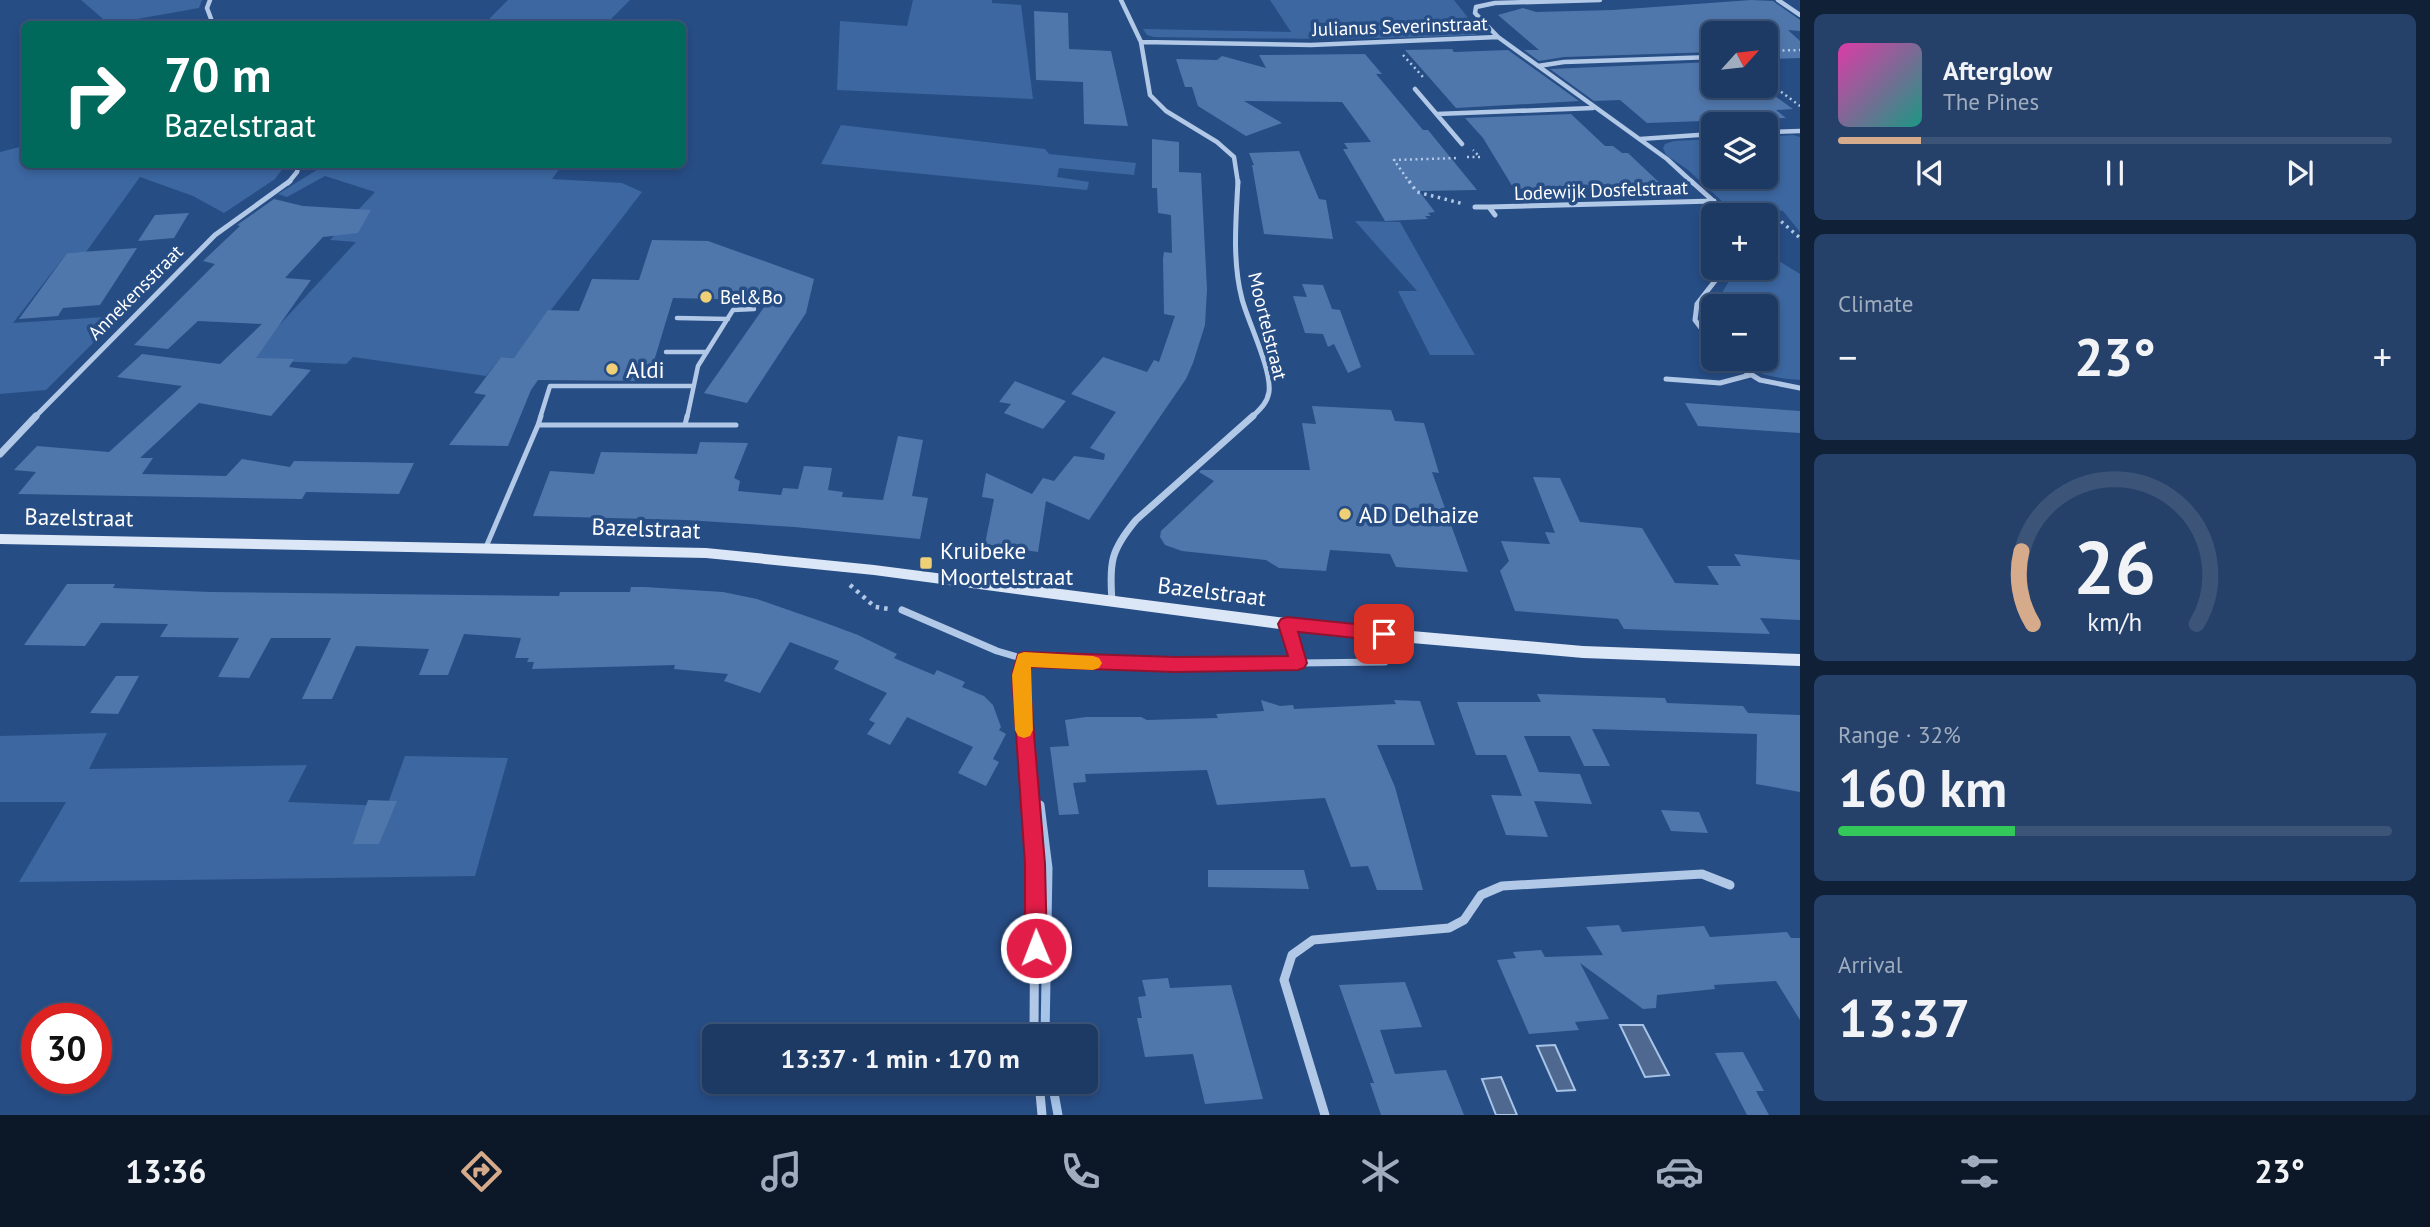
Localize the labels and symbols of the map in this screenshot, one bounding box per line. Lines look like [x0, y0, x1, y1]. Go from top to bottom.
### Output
street label: Julianus Severinstraat [1311, 11, 1489, 41]
north arrow [1701, 21, 1778, 98]
street label: Lodewijk Dosfelstraat [1514, 175, 1689, 205]
street label: Annekensstraat [82, 239, 188, 345]
street label: Moortelstraat [1243, 270, 1293, 383]
place label: Bel&Bo [720, 285, 783, 309]
marker: Bel&Bo [698, 289, 714, 305]
place label: Aldi [626, 355, 665, 384]
marker: Aldi [604, 361, 620, 377]
place label: AD Delhaize [1359, 500, 1479, 529]
street label: Bazelstraat [24, 502, 134, 532]
marker: AD Delhaize [1337, 506, 1353, 522]
street label: Bazelstraat [591, 512, 701, 544]
place label: Kruibeke Moortelstraat [940, 536, 1073, 591]
marker: Kruibeke Moortelstraat [918, 555, 934, 571]
street label: Bazelstraat [1156, 570, 1268, 612]
pin [1354, 604, 1414, 664]
position arrow [999, 911, 1073, 985]
speed limit sign: 30 [21, 1003, 112, 1094]

